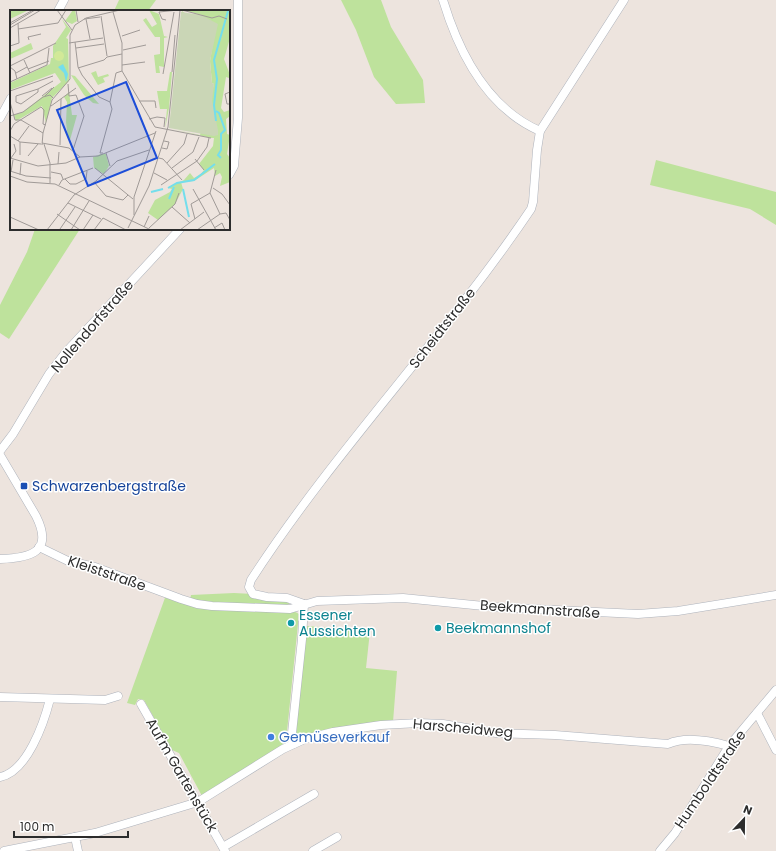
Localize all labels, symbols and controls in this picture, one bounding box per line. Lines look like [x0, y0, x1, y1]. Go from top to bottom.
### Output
inset map [10, 10, 230, 230]
street label: Nollendorfstraße [46, 275, 138, 377]
street label: Scheidtstraße [404, 283, 480, 373]
place label: Schwarzenbergstraße [32, 476, 186, 496]
marker: Schwarzenbergstraße [19, 481, 29, 491]
street label: Kleiststraße [65, 550, 149, 596]
street label: Beekmannstraße [479, 595, 601, 623]
place label: Essener Aussichten [299, 605, 376, 641]
marker: Essener Aussichten [286, 618, 296, 628]
place label: Beekmannshof [446, 618, 551, 638]
marker: Beekmannshof [433, 623, 443, 633]
street label: Auf'm Gartenstück [141, 714, 223, 836]
street label: Harscheidweg [412, 714, 514, 742]
street label: Humboldtstraße [670, 726, 751, 832]
place label: Gemüseverkauf [279, 727, 390, 747]
marker: Gemüseverkauf [266, 732, 276, 742]
north arrow [724, 799, 764, 839]
text: N [741, 801, 755, 819]
scale bar [14, 813, 128, 839]
text: 100 m [20, 818, 54, 835]

